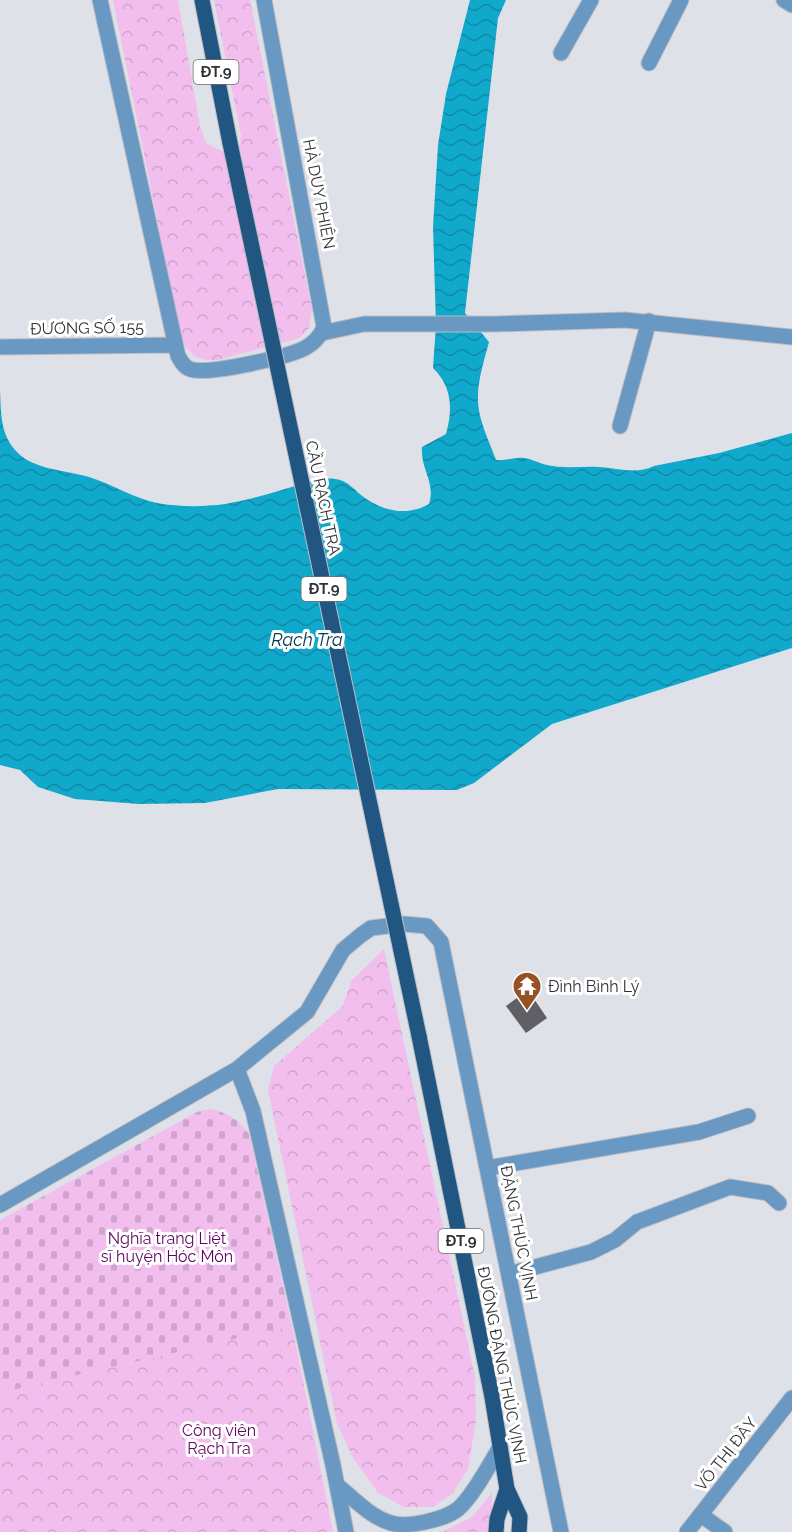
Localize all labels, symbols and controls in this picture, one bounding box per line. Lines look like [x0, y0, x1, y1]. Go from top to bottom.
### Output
road number: ĐT.9 [194, 60, 238, 84]
street label: HÀ DUY PHIÊN [299, 137, 340, 251]
street label: ĐƯƠNG SỐ 155 [30, 316, 144, 338]
street label: CẦU RẠCH TRA [302, 439, 346, 557]
road number: ĐT.9 [302, 577, 346, 601]
water label: Rạch Tra [271, 629, 343, 650]
temple icon: Đình Bình Lý [511, 970, 543, 1012]
place label: Đình Bình Lý [548, 977, 640, 996]
street label: ĐẶNG THÚC VỊNH [497, 1164, 542, 1302]
park label: Nghĩa trang Liệt sĩ huyện Hóc Môn [101, 1229, 233, 1266]
road number: ĐT.9 [438, 1229, 484, 1253]
street label: ĐƯỜNG ĐẶNG THÚC VỊNH [474, 1265, 531, 1465]
street label: VÕ THỊ ĐẦY [690, 1412, 761, 1495]
park label: Công viên Rạch Tra [182, 1421, 256, 1458]

